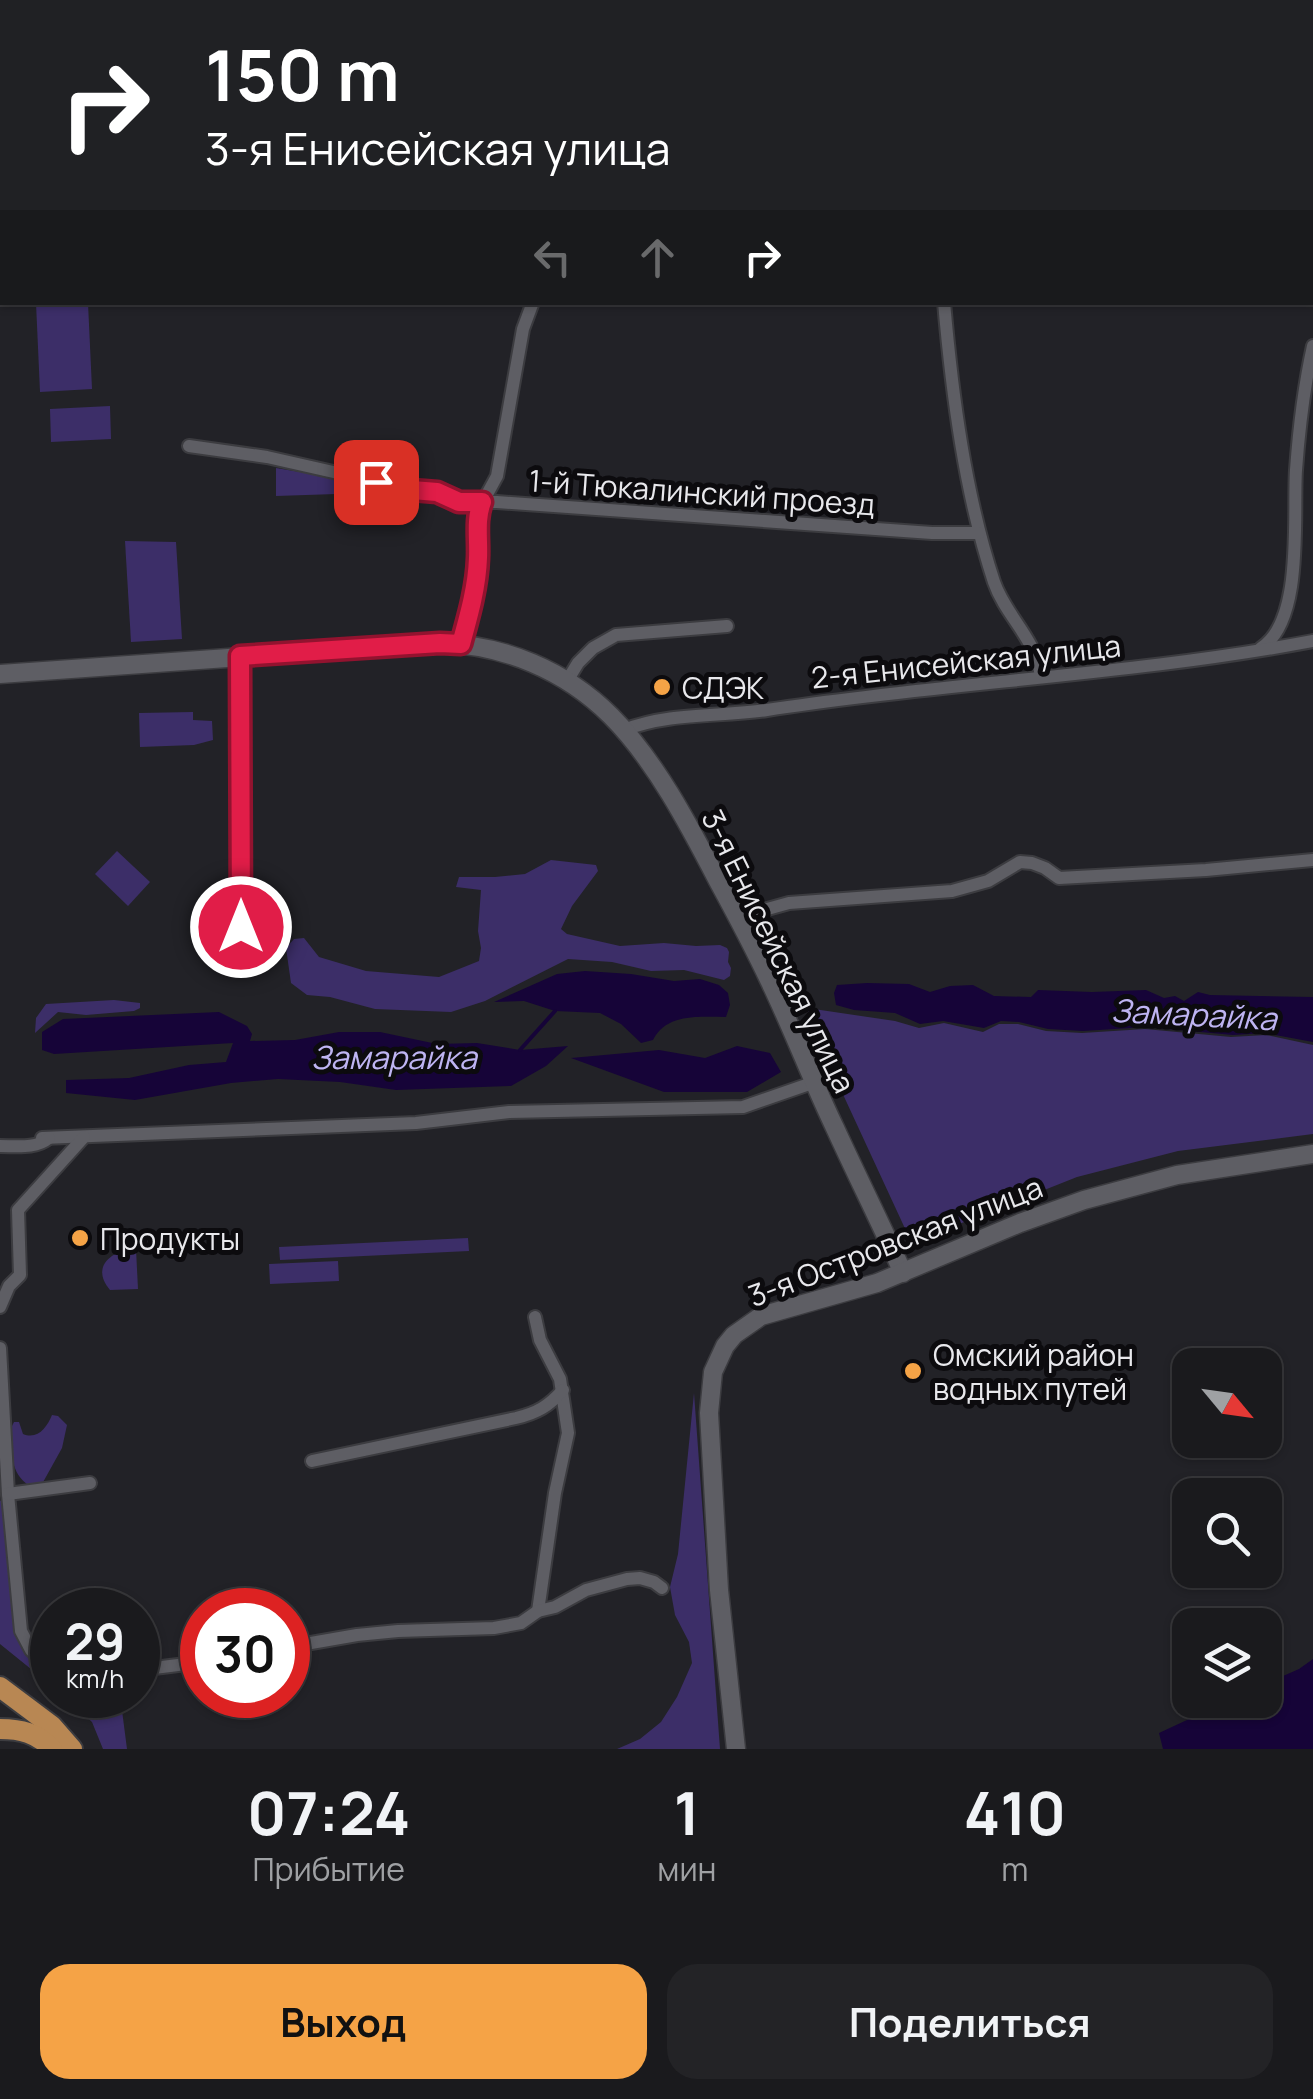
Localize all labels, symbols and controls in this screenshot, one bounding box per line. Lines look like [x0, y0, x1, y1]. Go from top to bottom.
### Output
text: 150 m [205, 26, 400, 122]
icon: right [40, 40, 170, 170]
text: 3-я Енисейская улица [205, 117, 671, 179]
icon: left [525, 230, 580, 285]
icon: ahead [630, 230, 685, 285]
icon: right [735, 230, 790, 285]
pin [334, 440, 419, 525]
icon: arrive [349, 455, 404, 510]
street label: 1-й Тюкалинский проезд [528, 459, 876, 525]
street label: 2-я Енисейская улица [809, 624, 1123, 698]
place label: СДЭК [682, 667, 764, 708]
marker: СДЭК [651, 676, 673, 698]
street label: 3-я Енисейская улица [693, 803, 865, 1099]
position arrow [189, 875, 293, 979]
water label: Замарайка [1110, 988, 1280, 1040]
water label: Замарайка [311, 1035, 479, 1079]
street label: 3-я Островская улица [742, 1166, 1048, 1316]
place label: Продукты [100, 1218, 240, 1259]
marker: Продукты [69, 1227, 91, 1249]
place label: Омский район водных путей [933, 1334, 1134, 1409]
north arrow [1172, 1348, 1282, 1458]
map controls [1172, 1348, 1282, 1718]
marker: Омский район водных путей [902, 1360, 924, 1382]
button: search [1172, 1478, 1282, 1588]
speed limit sign: 30 [180, 1588, 310, 1718]
text: 29 [65, 1607, 125, 1675]
button: layers [1172, 1608, 1282, 1718]
text: km/h [66, 1661, 124, 1696]
text: 07:24 [247, 1771, 410, 1853]
text: 1 [674, 1771, 700, 1853]
text: 410 [964, 1771, 1066, 1853]
text: Прибытие [252, 1847, 405, 1891]
text: мин [657, 1847, 717, 1891]
text: m [1001, 1847, 1028, 1891]
button: Выход [40, 1964, 647, 2079]
button: Поделиться [667, 1964, 1273, 2079]

